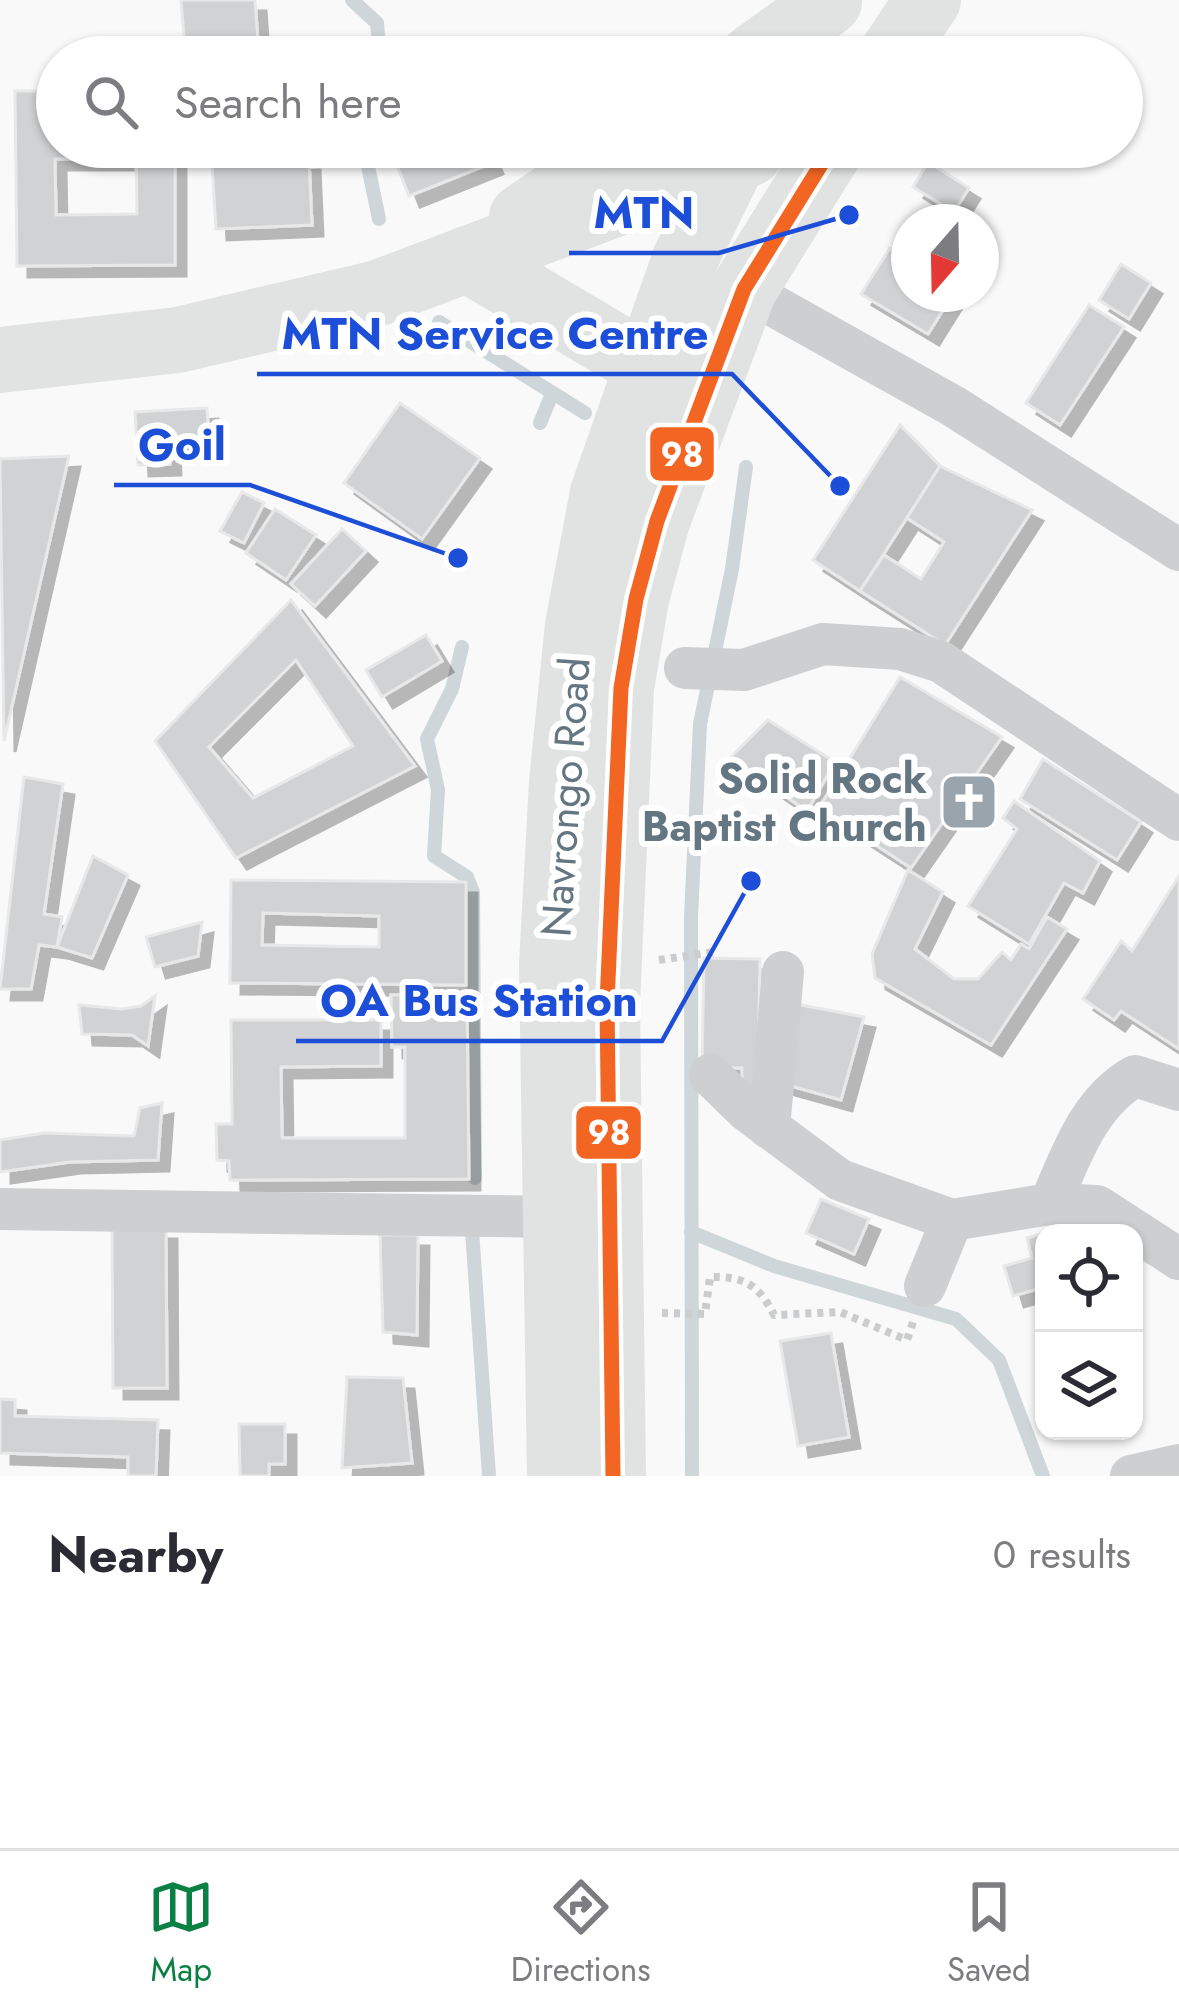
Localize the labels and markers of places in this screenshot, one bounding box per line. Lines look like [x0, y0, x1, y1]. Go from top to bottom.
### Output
callout: MTN [569, 172, 719, 253]
callout: MTN Service Centre [257, 293, 732, 374]
callout: Goil [114, 404, 250, 485]
place label: Solid Rock Baptist Church [642, 748, 927, 857]
church icon: Solid Rock Baptist Church [938, 771, 1000, 833]
callout: OA Bus Station [296, 960, 662, 1041]

